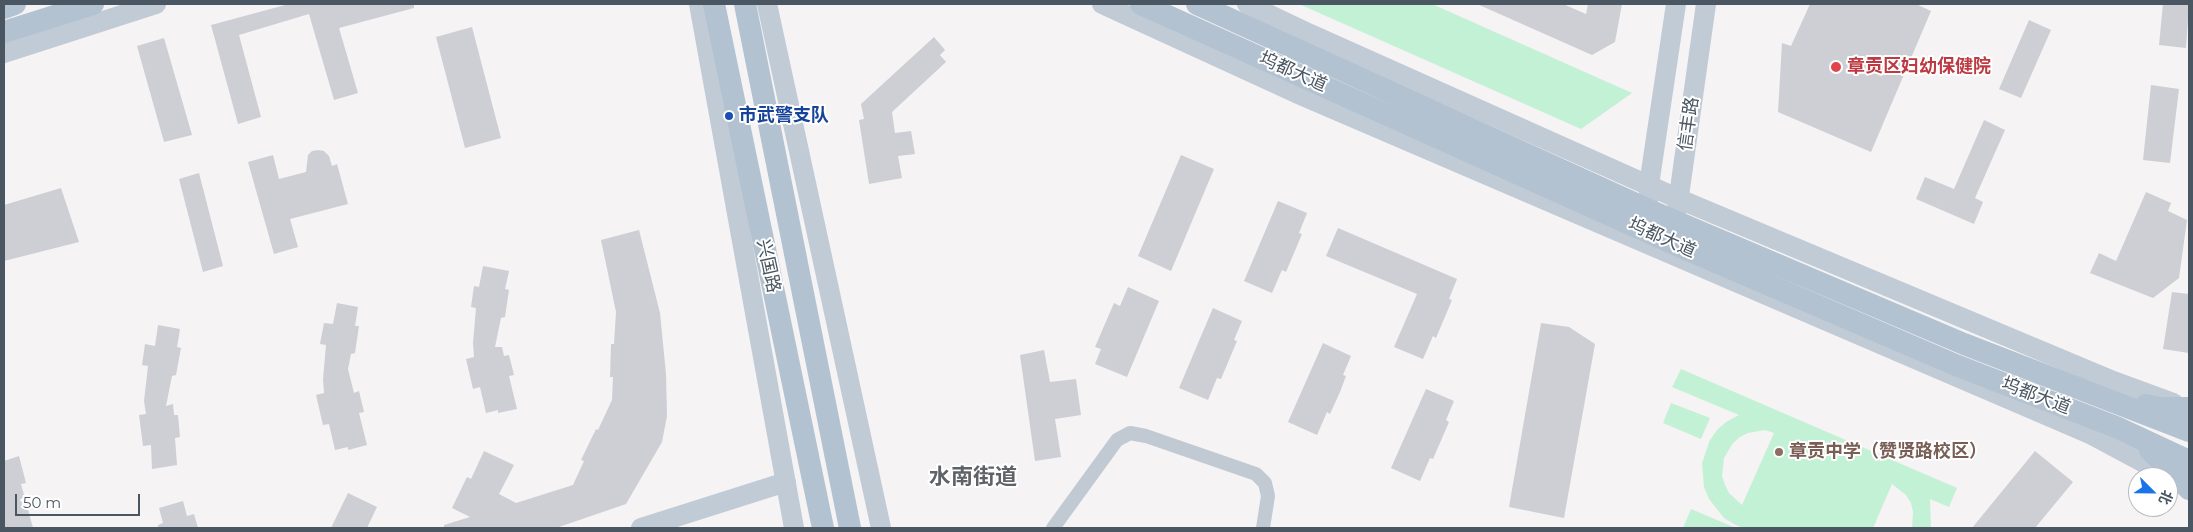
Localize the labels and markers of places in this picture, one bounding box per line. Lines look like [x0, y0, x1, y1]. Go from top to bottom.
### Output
place label: 章贡区妇幼保健院 [1847, 56, 1991, 78]
marker: 章贡区妇幼保健院 [1829, 60, 1843, 74]
place label: 市武警支队 [739, 105, 829, 127]
marker: 市武警支队 [723, 110, 735, 122]
place label: 章贡中学（赞贤路校区） [1789, 441, 1987, 463]
marker: 章贡中学（赞贤路校区） [1773, 446, 1785, 458]

